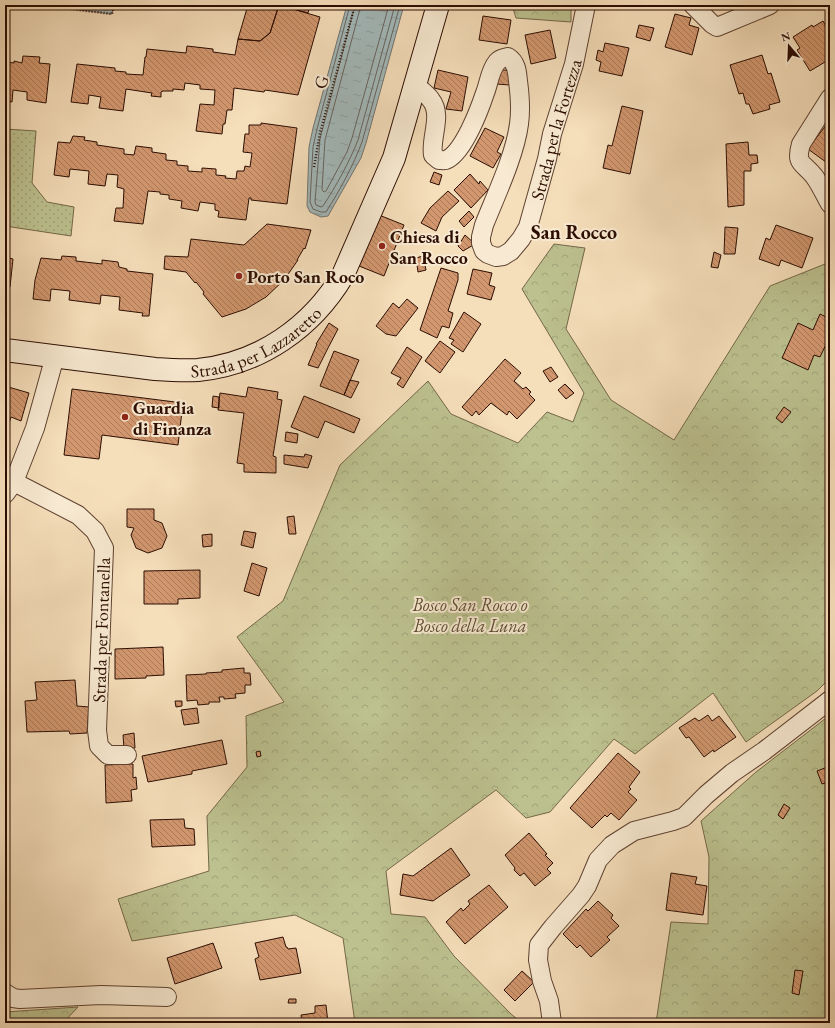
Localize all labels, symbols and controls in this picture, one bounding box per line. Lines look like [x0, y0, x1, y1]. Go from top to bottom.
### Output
north arrow [769, 26, 809, 66]
text: N [779, 28, 792, 45]
street label: Strada per la Fortezza [525, 57, 586, 203]
street label: G [308, 73, 334, 91]
district label: San Rocco [531, 219, 617, 245]
place label: Chiesa di San Rocco [390, 225, 468, 269]
marker: Chiesa di San Rocco [377, 241, 387, 251]
place label: Porto San Roco [247, 265, 364, 288]
marker: Porto San Roco [234, 271, 244, 281]
street label: Strada per Lazzaretto [190, 301, 326, 382]
place label: Guardia di Finanza [133, 396, 212, 440]
marker: Guardia di Finanza [120, 412, 130, 422]
street label: Strada per Fontanella [87, 556, 115, 703]
park label: Bosco San Rocco o Bosco della Luna [411, 593, 528, 637]

